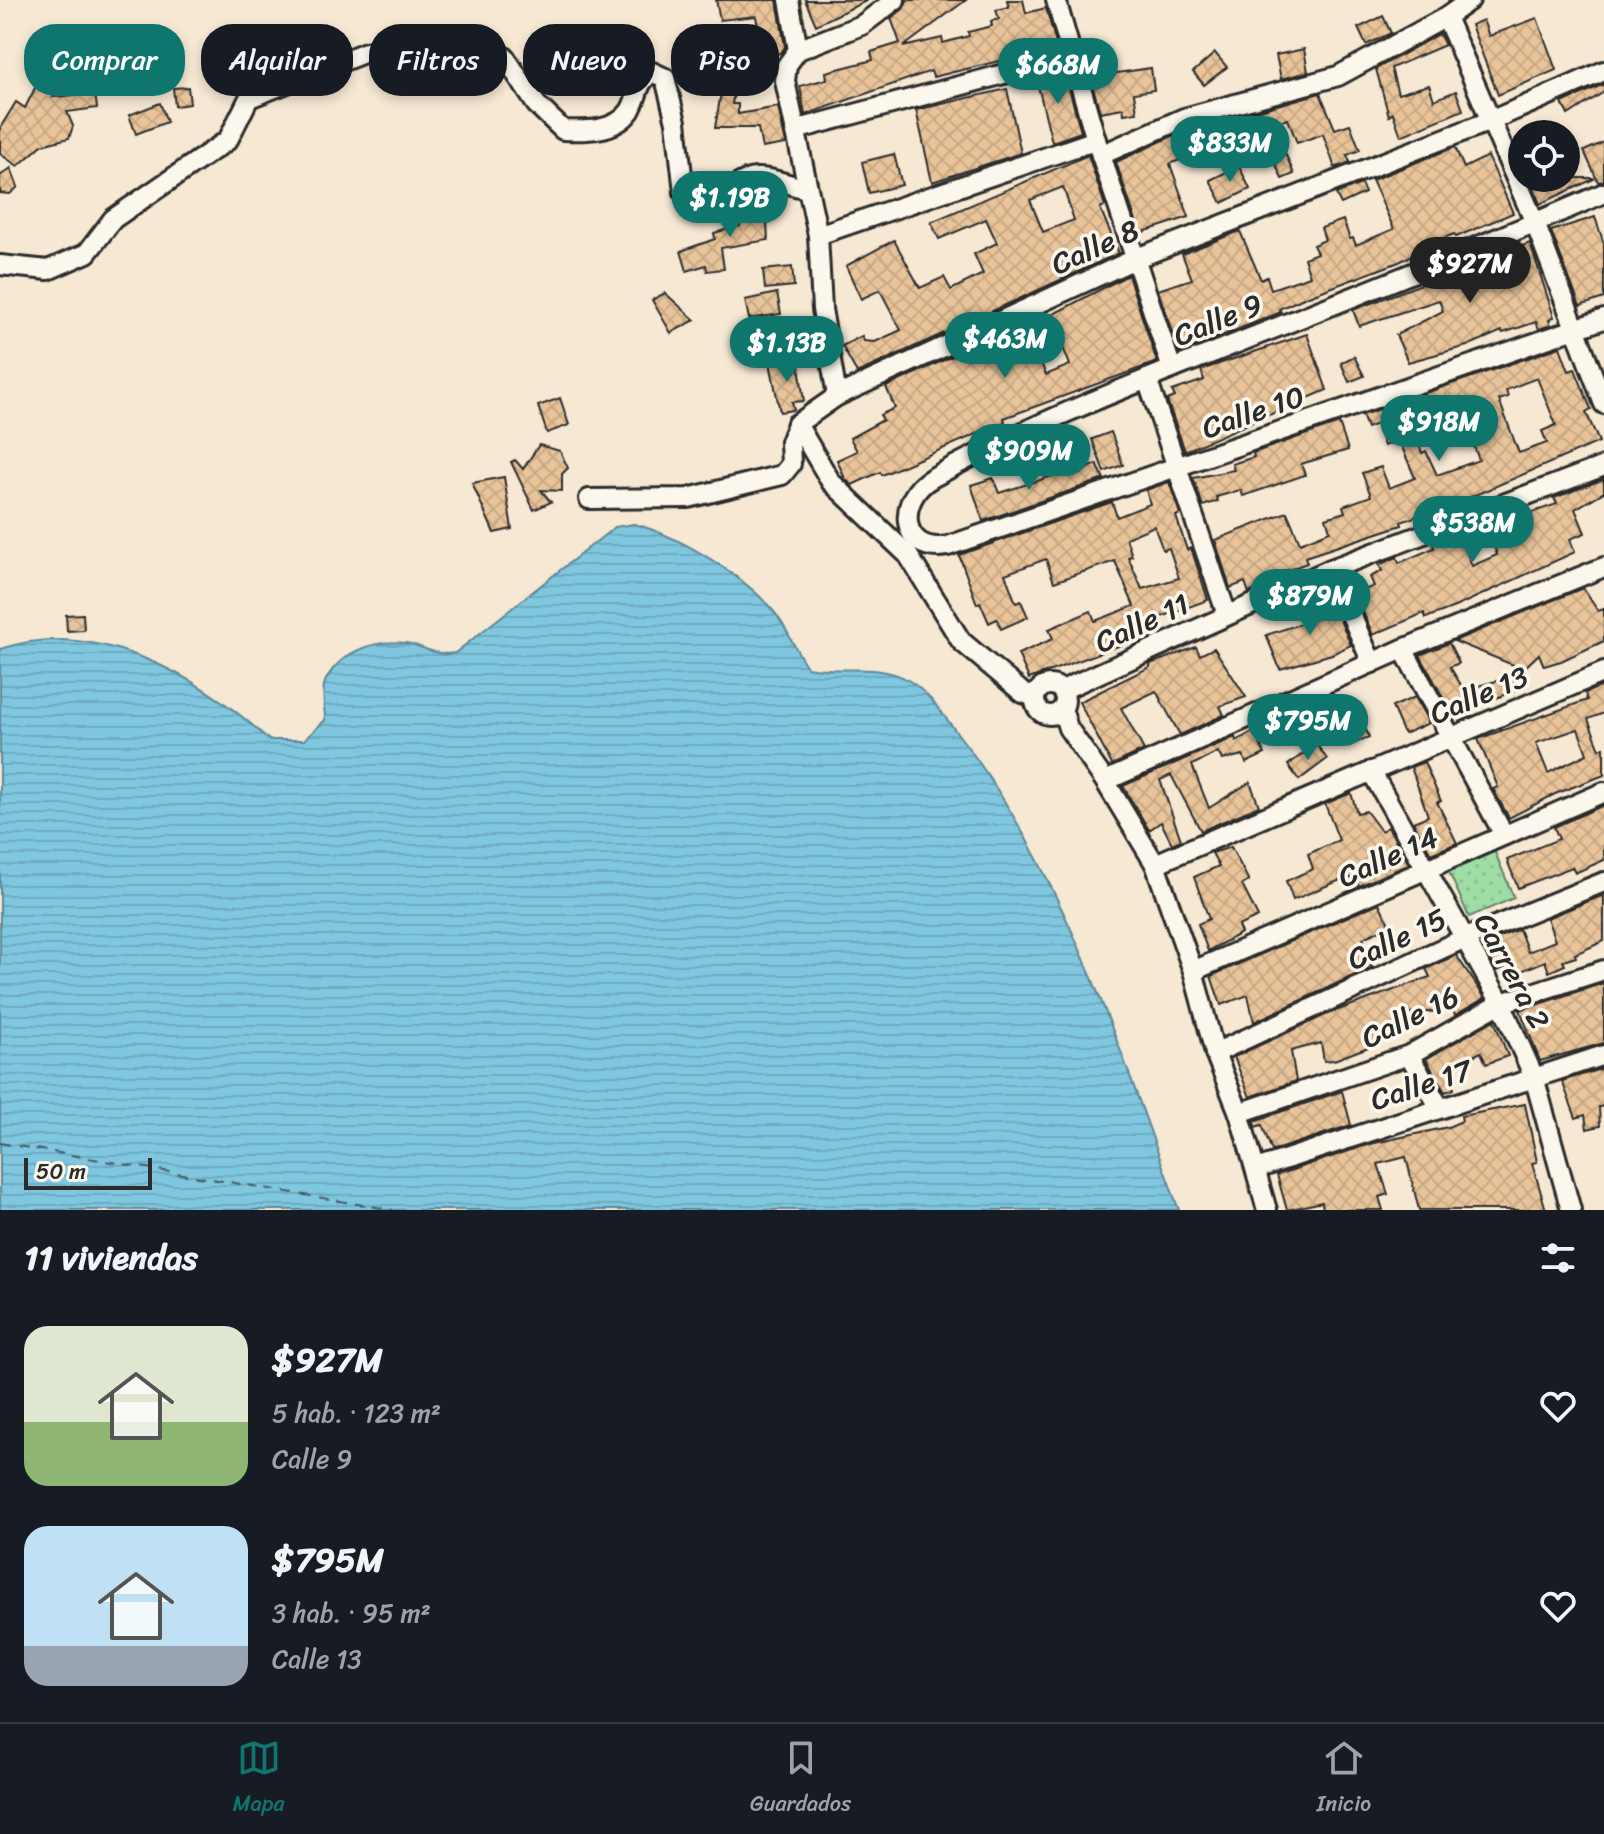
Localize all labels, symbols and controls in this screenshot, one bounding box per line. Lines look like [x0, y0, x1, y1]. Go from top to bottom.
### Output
chip: Comprar [24, 24, 185, 96]
chip: Alquilar [201, 24, 353, 96]
chip: Filtros [369, 24, 507, 96]
chip: Nuevo [523, 24, 655, 96]
chip: Piso [671, 24, 779, 96]
pin: $668M [1002, 38, 1114, 106]
text: $668M [1016, 41, 1100, 87]
pin: $833M [1174, 116, 1286, 184]
text: $833M [1189, 119, 1271, 165]
map controls [1508, 120, 1580, 192]
button: locate [1508, 120, 1580, 192]
pin: $1.19B [665, 171, 795, 239]
text: $1.19B [690, 174, 770, 220]
street label: Calle 8 [1042, 204, 1148, 290]
pin: $927M [1414, 237, 1526, 305]
text: $927M [1428, 240, 1512, 286]
street label: Calle 9 [1165, 278, 1271, 362]
pin: $463M [949, 312, 1061, 380]
text: $463M [963, 315, 1047, 361]
pin: $1.13B [722, 316, 852, 384]
text: $1.13B [748, 319, 826, 365]
street label: Calle 10 [1194, 369, 1312, 455]
pin: $918M [1383, 395, 1495, 463]
text: $918M [1398, 398, 1480, 444]
pin: $909M [973, 424, 1085, 492]
text: $909M [985, 427, 1073, 473]
pin: $538M [1417, 496, 1529, 564]
text: $538M [1431, 499, 1515, 545]
pin: $879M [1254, 569, 1366, 637]
text: $879M [1267, 572, 1353, 618]
street label: Calle 11 [1085, 577, 1199, 669]
street label: Calle 13 [1421, 650, 1537, 740]
pin: $795M [1252, 694, 1364, 762]
text: $795M [1265, 697, 1351, 743]
street label: Calle 14 [1329, 811, 1447, 903]
street label: Calle 15 [1338, 892, 1456, 986]
street label: Carrera 2 [1459, 903, 1565, 1039]
street label: Calle 16 [1351, 970, 1469, 1064]
street label: Calle 17 [1363, 1043, 1481, 1127]
text: 50 m [36, 1152, 86, 1191]
scale bar [24, 1154, 152, 1190]
text: 11 viviendas [24, 1228, 198, 1288]
icon: filters [1536, 1236, 1580, 1280]
text: $927M [272, 1330, 383, 1390]
icon: home [88, 1358, 184, 1454]
icon: heart [1536, 1384, 1580, 1428]
text: 5 hab. · 123 m² [272, 1390, 441, 1436]
text: Calle 9 [272, 1436, 352, 1482]
text: $795M [272, 1530, 384, 1590]
icon: home [88, 1558, 184, 1654]
icon: heart [1536, 1584, 1580, 1628]
text: 3 hab. · 95 m² [272, 1590, 431, 1636]
text: Calle 13 [272, 1636, 362, 1682]
tab: Mapa [233, 1736, 284, 1823]
tab: Guardados [750, 1736, 851, 1823]
tab: Inicio [1317, 1736, 1371, 1823]

